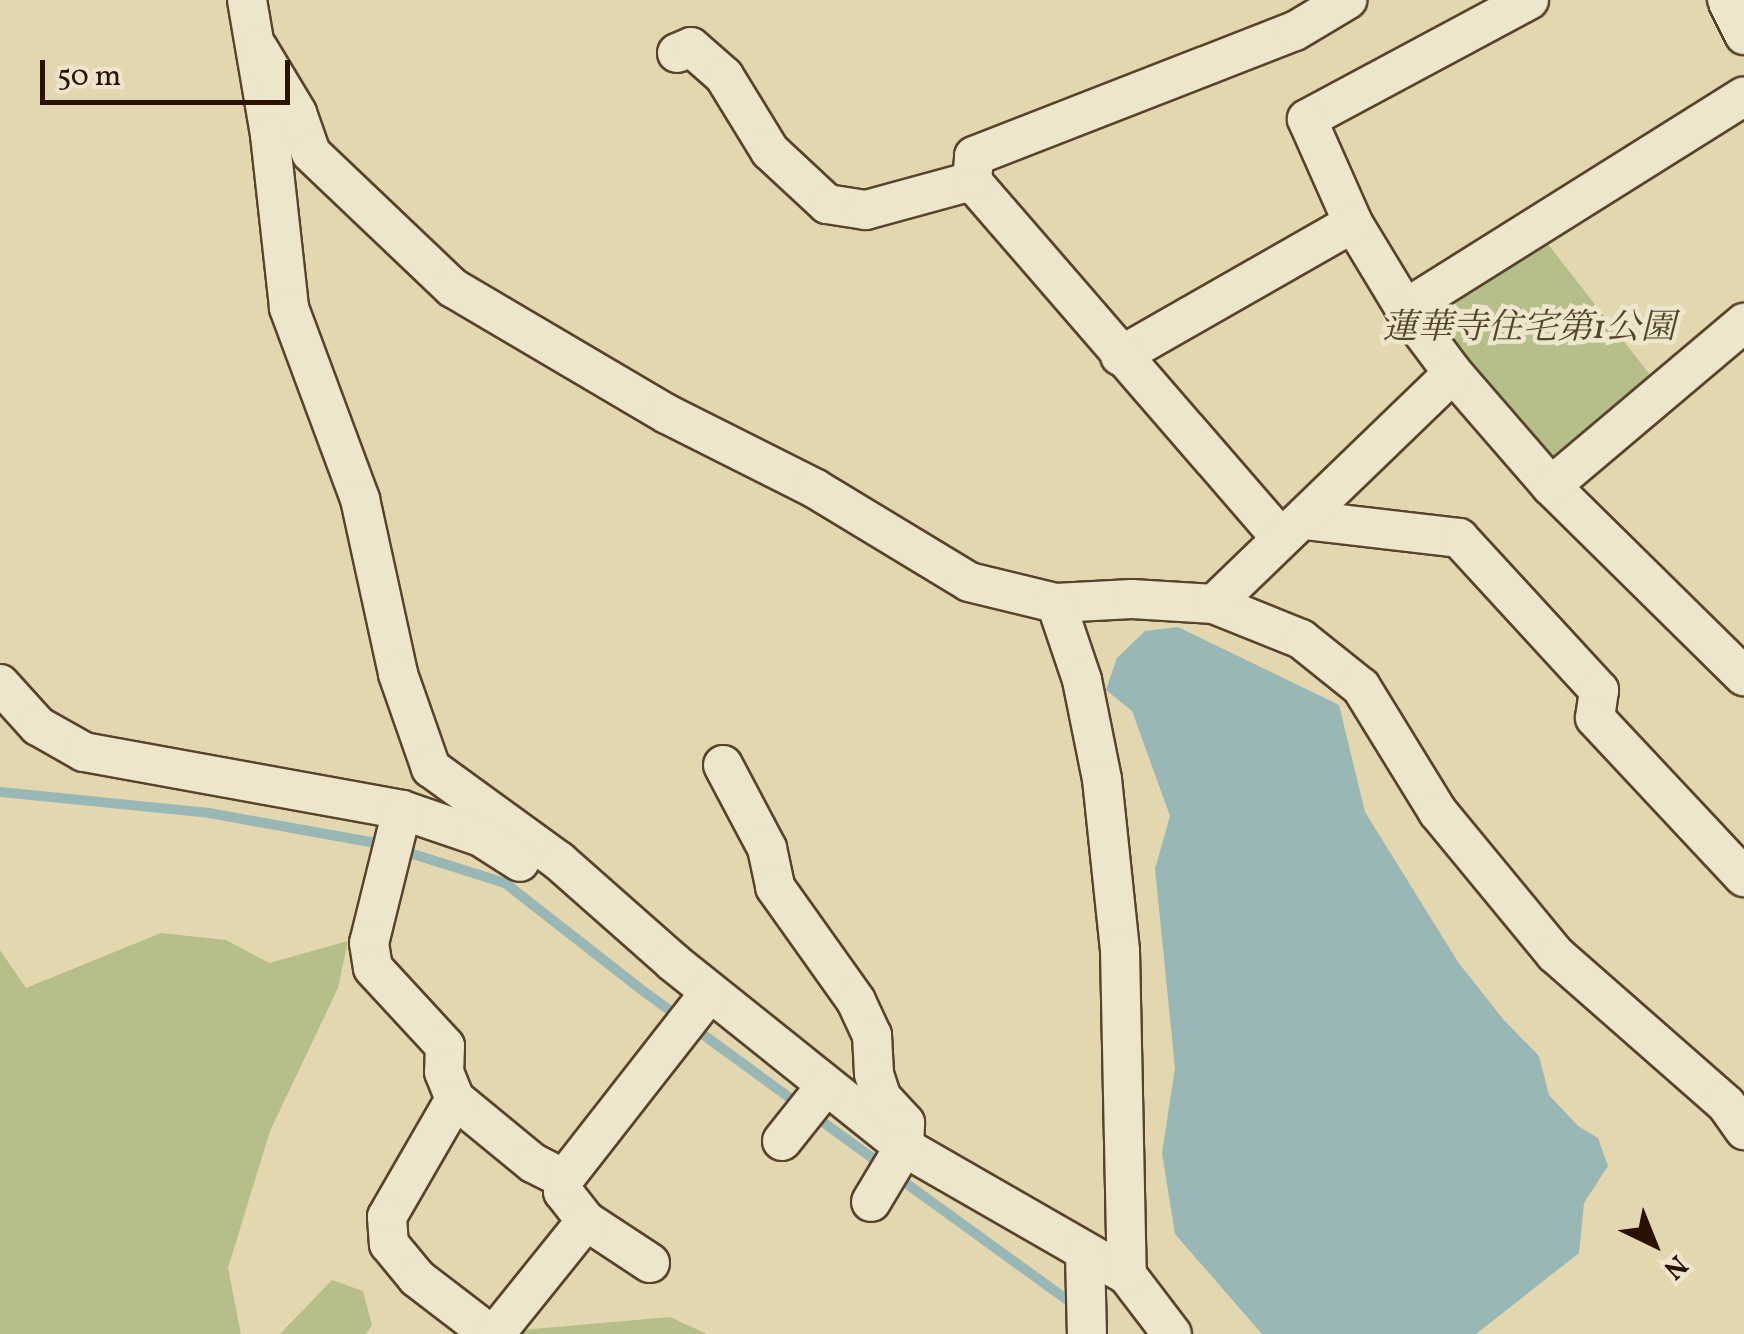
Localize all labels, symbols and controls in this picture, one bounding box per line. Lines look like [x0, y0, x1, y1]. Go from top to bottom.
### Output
scale bar [45, 40, 295, 102]
text: 50 m [57, 56, 121, 98]
park label: 蓮華寺住宅第1公園 [1382, 308, 1676, 350]
north arrow [1604, 1194, 1704, 1294]
text: N [1654, 1245, 1696, 1287]

